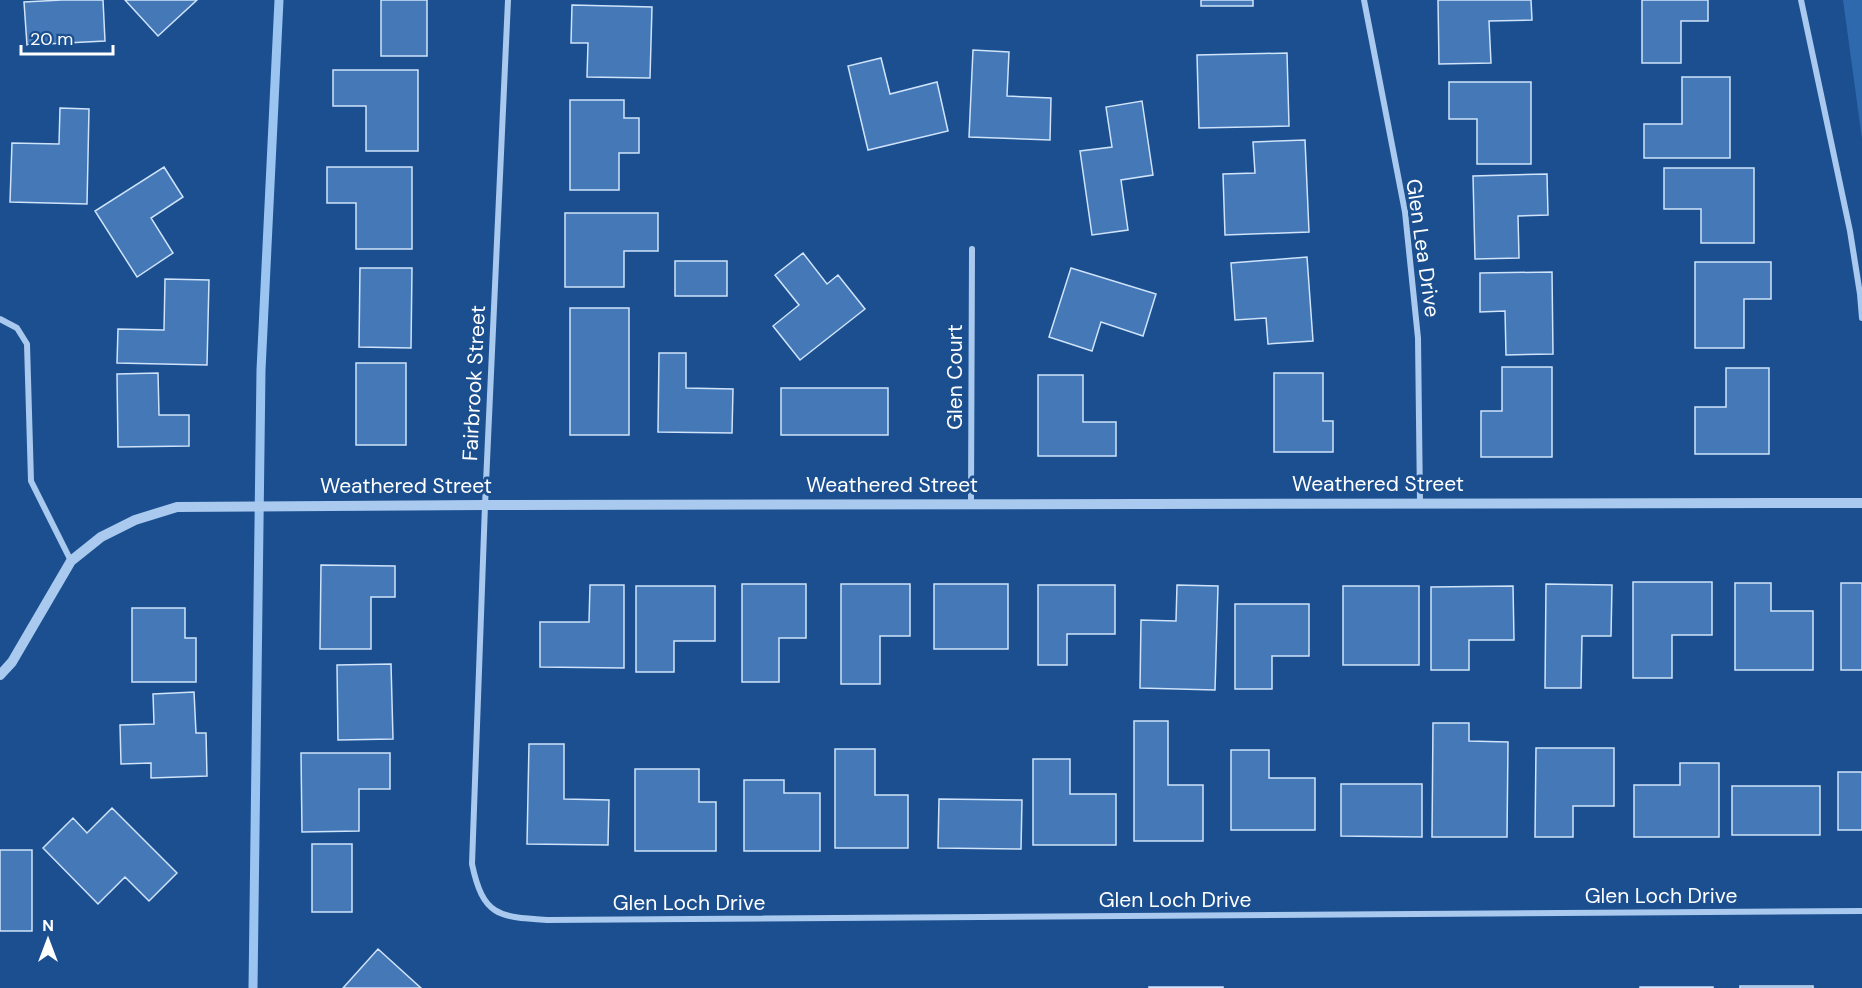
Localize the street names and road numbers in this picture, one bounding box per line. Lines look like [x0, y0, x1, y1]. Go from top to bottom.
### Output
street label: Glen Lea Drive [1399, 177, 1447, 319]
street label: Fairbrook Street [456, 304, 492, 462]
street label: Glen Court [941, 324, 969, 430]
street label: Weathered Street [1292, 470, 1464, 498]
street label: Weathered Street [806, 471, 978, 499]
street label: Weathered Street [320, 472, 492, 500]
street label: Glen Loch Drive [1585, 882, 1737, 910]
street label: Glen Loch Drive [1099, 886, 1251, 914]
street label: Glen Loch Drive [613, 889, 765, 917]

